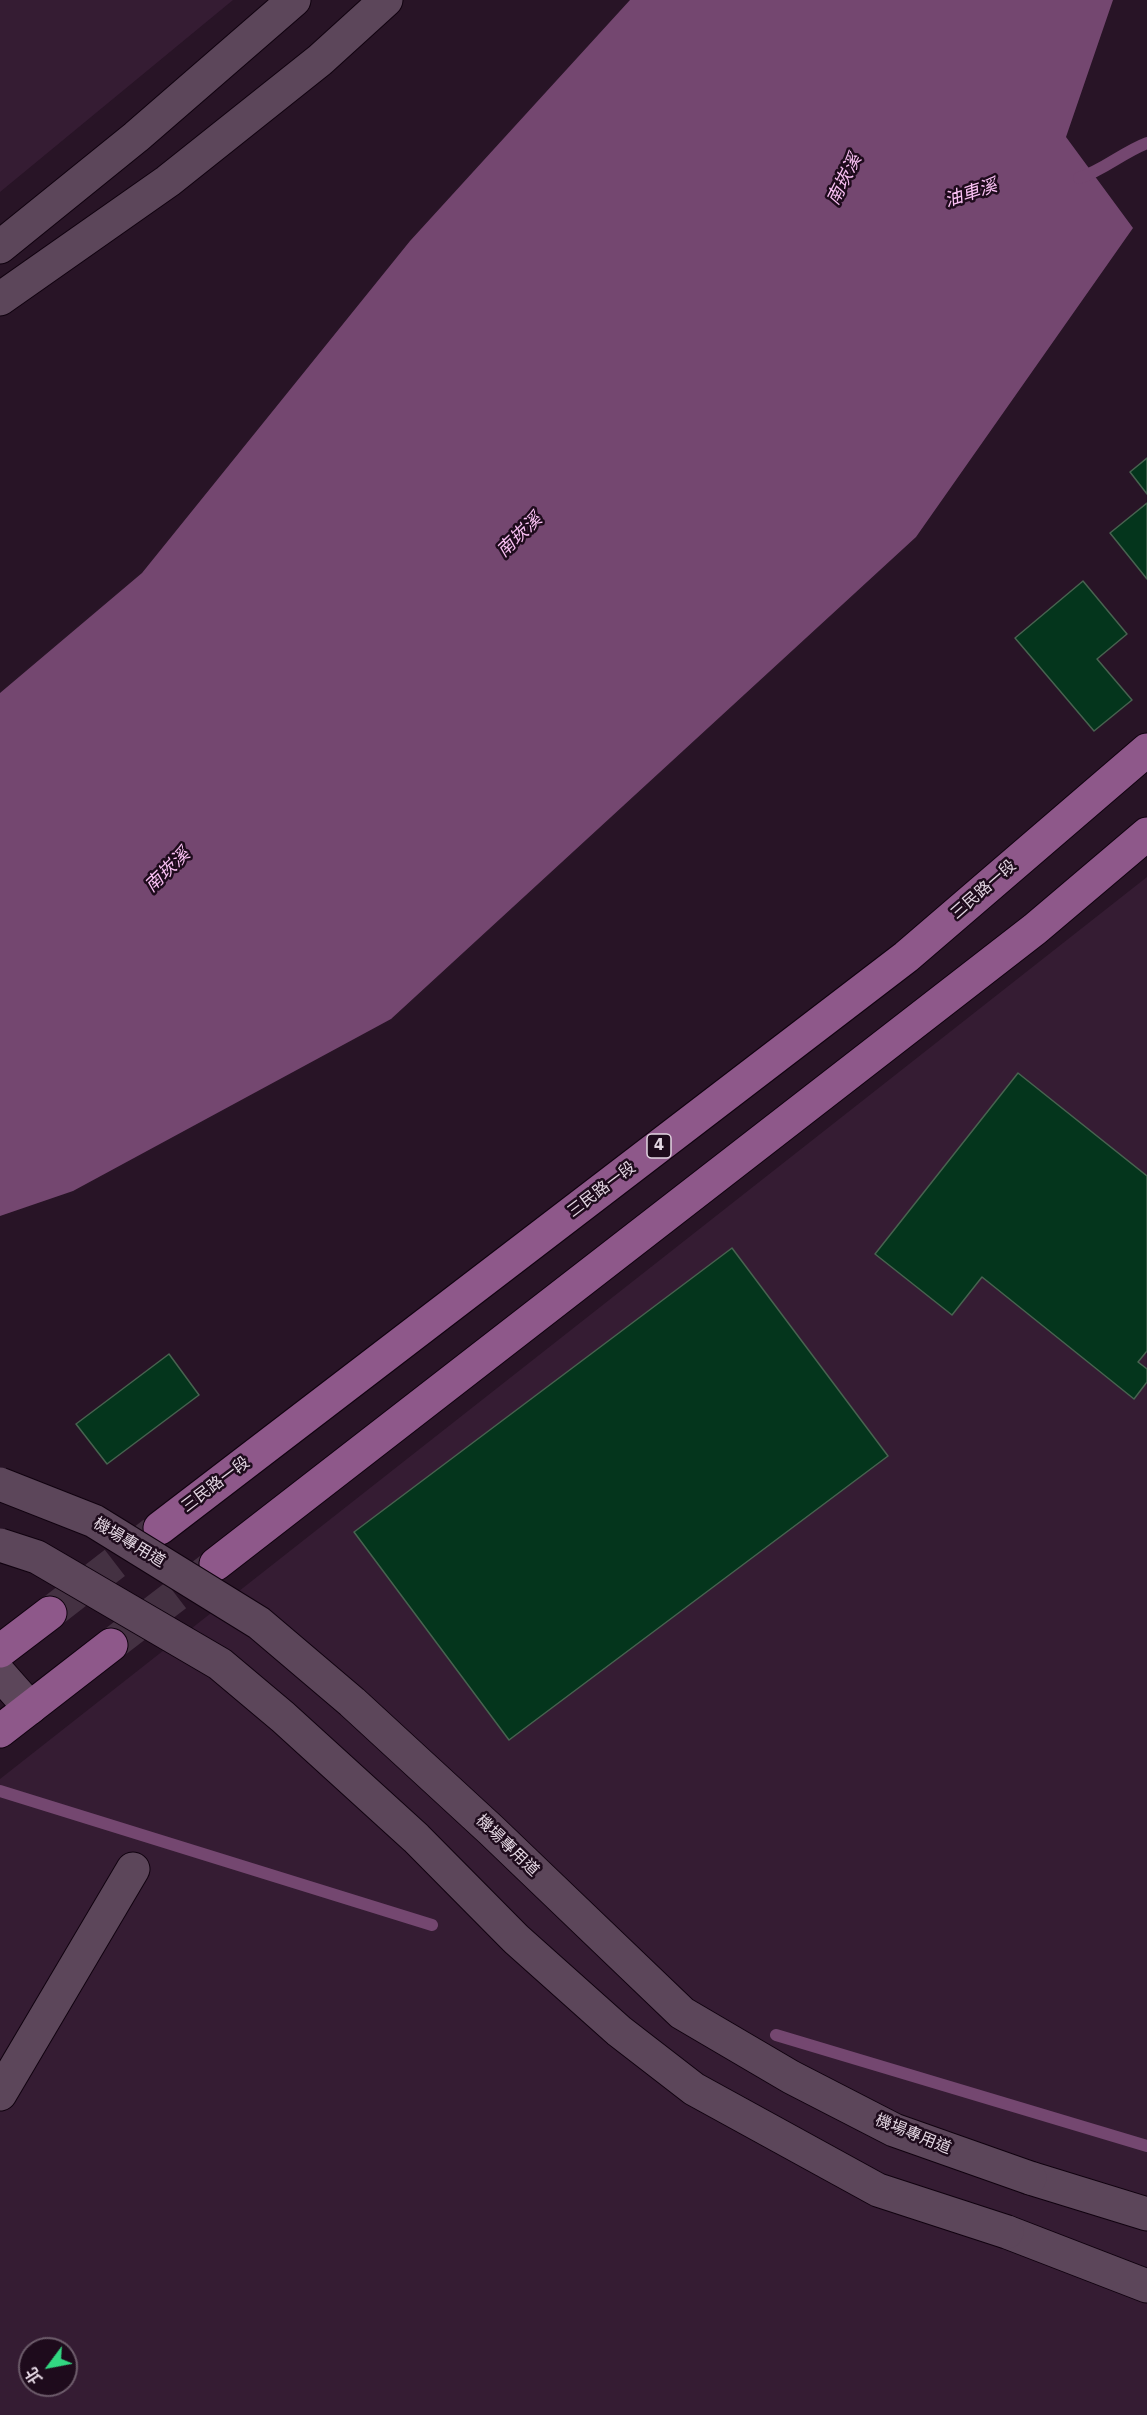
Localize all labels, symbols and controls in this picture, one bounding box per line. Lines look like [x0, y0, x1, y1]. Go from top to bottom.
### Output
water label: 南崁溪 [823, 151, 867, 209]
water label: 油車溪 [942, 175, 1000, 213]
water label: 南崁溪 [493, 509, 547, 563]
water label: 南崁溪 [141, 844, 195, 898]
street label: 三民路一段 [948, 857, 1020, 923]
road number: 4 [647, 1134, 671, 1158]
street label: 三民路一段 [564, 1158, 640, 1222]
street label: 三民路一段 [178, 1453, 254, 1517]
street label: 機場專用道 [90, 1514, 168, 1572]
street label: 機場專用道 [472, 1811, 542, 1881]
street label: 機場專用道 [872, 2111, 954, 2159]
north arrow [18, 2337, 78, 2397]
text: 北 [22, 2364, 46, 2388]

